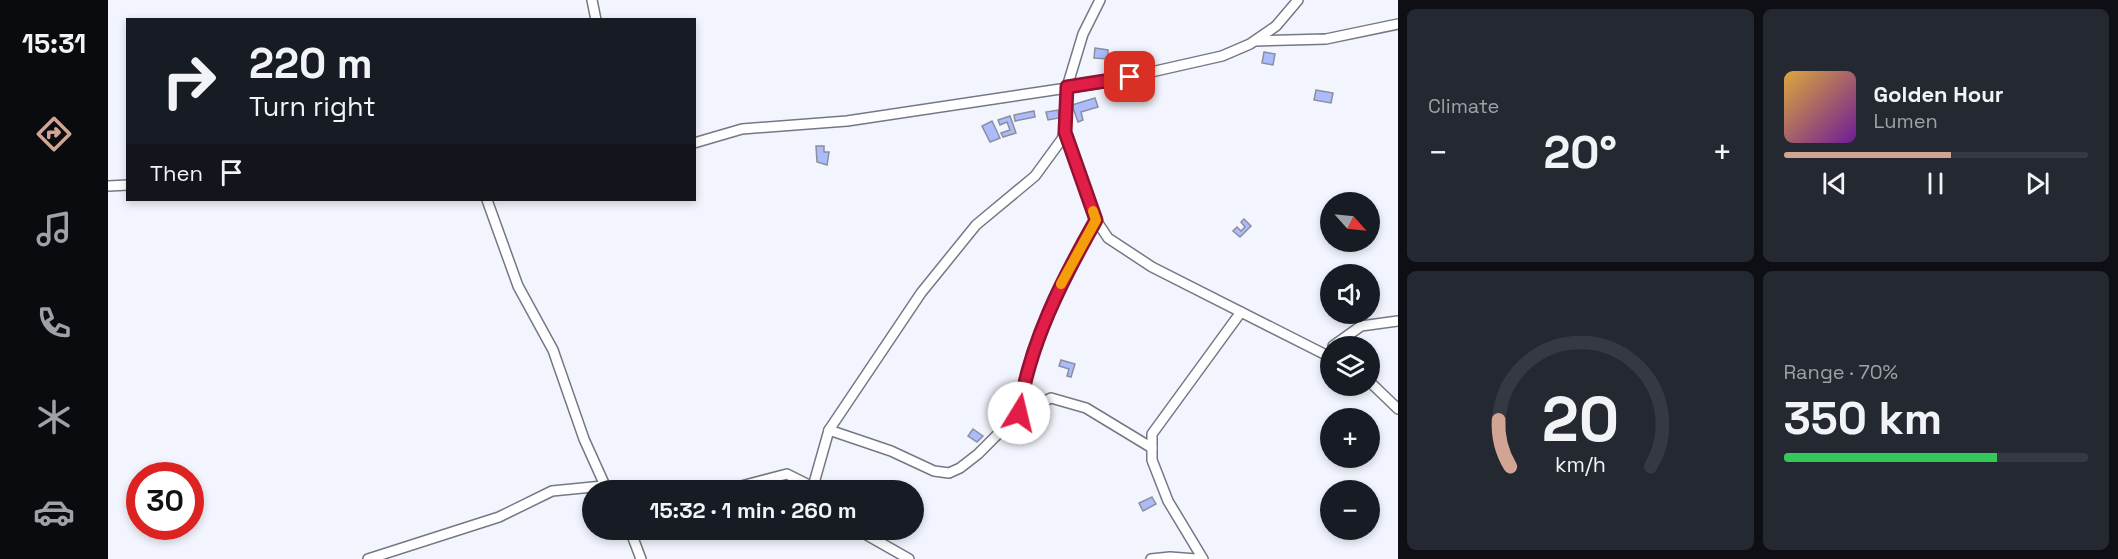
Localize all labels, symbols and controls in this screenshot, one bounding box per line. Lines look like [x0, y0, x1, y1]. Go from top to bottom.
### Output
text: 15:31 [22, 26, 86, 61]
text: 220 m [249, 37, 373, 90]
icon: right [150, 42, 228, 120]
pin [1104, 51, 1155, 102]
icon: arrive [1113, 60, 1146, 93]
text: Golden Hour [1874, 80, 2003, 108]
text: Turn right [249, 89, 376, 124]
text: Climate [1428, 93, 1499, 119]
text: Lumen [1874, 108, 1938, 134]
icon: directions [33, 113, 75, 155]
text: 20° [1543, 124, 1617, 181]
text: − [1428, 132, 1448, 174]
text: + [1712, 132, 1733, 174]
icon: arrive [215, 156, 248, 189]
text: Then [150, 159, 203, 187]
icon: previous [1818, 167, 1851, 200]
icon: pause [1919, 167, 1952, 200]
icon: next [2021, 167, 2054, 200]
north arrow [1320, 192, 1380, 252]
map controls [1320, 192, 1380, 540]
icon: music [33, 208, 75, 250]
button: sound [1320, 264, 1380, 324]
icon: phone [33, 302, 75, 344]
button: layers [1320, 336, 1380, 396]
text: Range · 70% [1784, 359, 1898, 385]
text: 20 [1541, 380, 1619, 459]
position arrow [987, 381, 1051, 445]
text: 350 km [1784, 390, 1942, 447]
icon: climate [33, 396, 75, 438]
button: + [1320, 408, 1380, 468]
text: km/h [1555, 452, 1606, 479]
speed limit sign: 30 [126, 462, 204, 540]
button: − [1320, 480, 1380, 540]
icon: car [33, 491, 75, 533]
text: 15:32 · 1 min · 260 m [649, 496, 857, 524]

